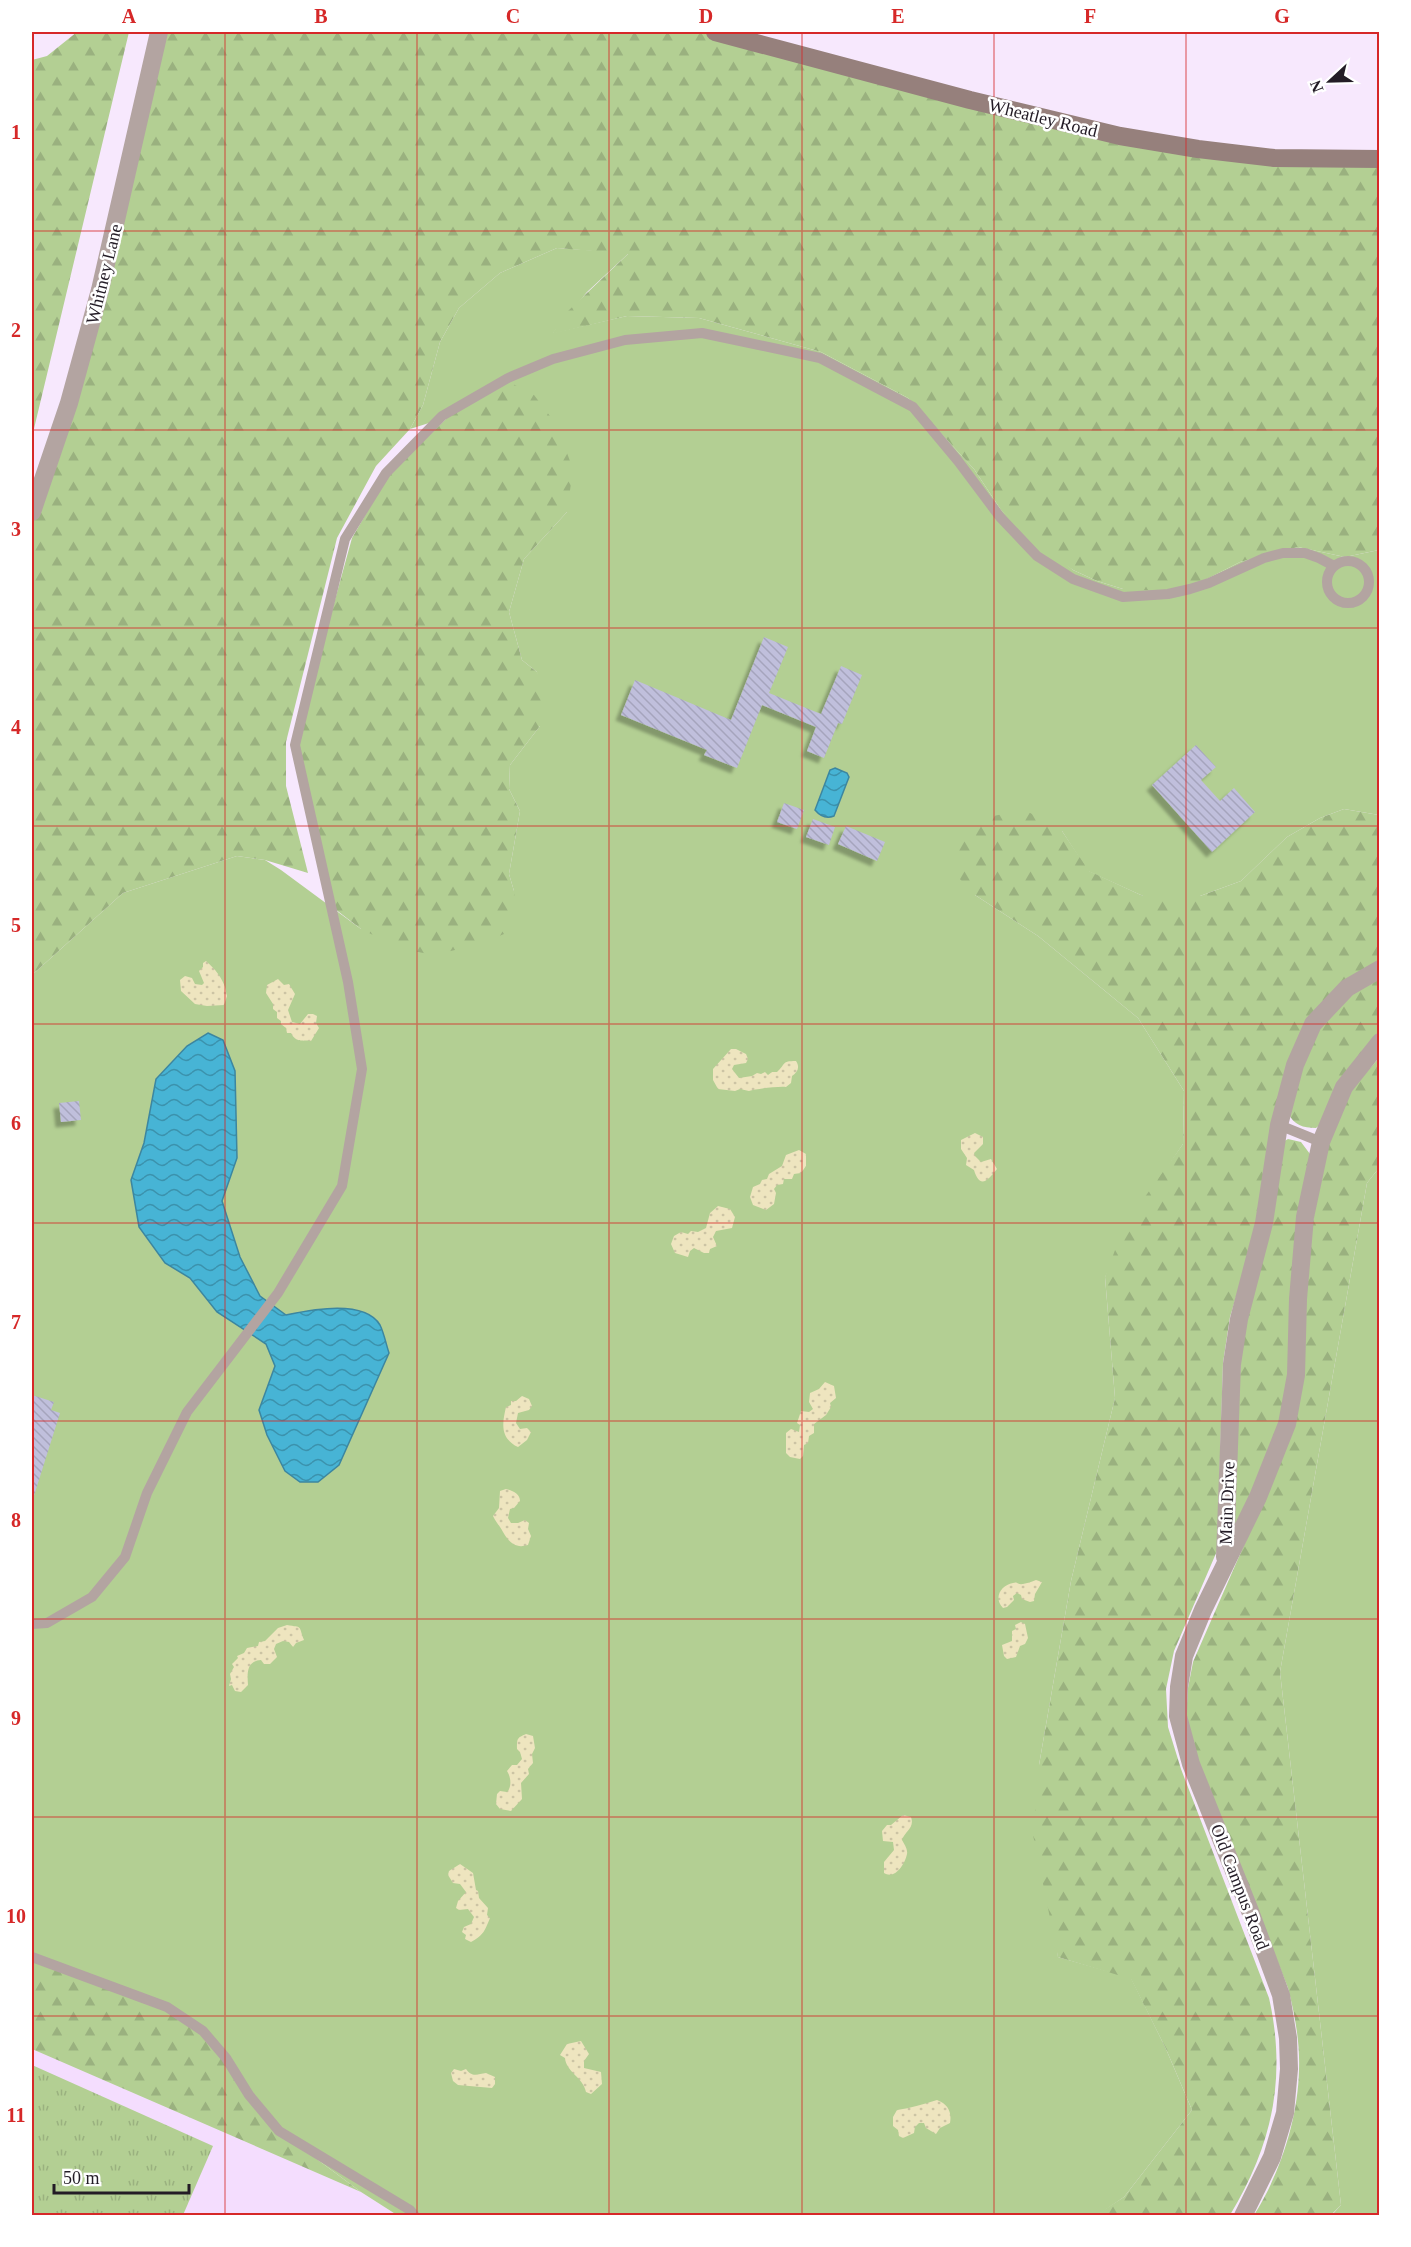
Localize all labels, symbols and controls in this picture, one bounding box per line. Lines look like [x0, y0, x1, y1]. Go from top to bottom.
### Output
text: A [122, 5, 137, 27]
text: B [314, 5, 328, 27]
text: C [506, 5, 520, 27]
text: D [699, 5, 713, 27]
text: E [891, 5, 905, 27]
text: F [1084, 5, 1096, 27]
text: G [1274, 5, 1290, 27]
north arrow [1300, 51, 1360, 111]
text: N [1306, 77, 1327, 95]
street label: Wheatley Road [987, 95, 1099, 141]
text: 1 [11, 121, 21, 143]
street label: Whitney Lane [82, 222, 126, 326]
text: 2 [11, 319, 21, 341]
text: 3 [11, 518, 21, 540]
text: 4 [11, 716, 21, 738]
text: 5 [11, 914, 21, 936]
text: 6 [11, 1112, 21, 1134]
text: 7 [11, 1311, 21, 1333]
street label: Main Drive [1216, 1461, 1238, 1545]
text: 8 [11, 1509, 21, 1531]
text: 9 [11, 1707, 21, 1729]
street label: Old Campus Road [1207, 1821, 1273, 1953]
text: 10 [6, 1905, 26, 1927]
text: 11 [7, 2104, 25, 2126]
scale bar [54, 2157, 189, 2195]
text: 50 m [63, 2168, 100, 2188]

